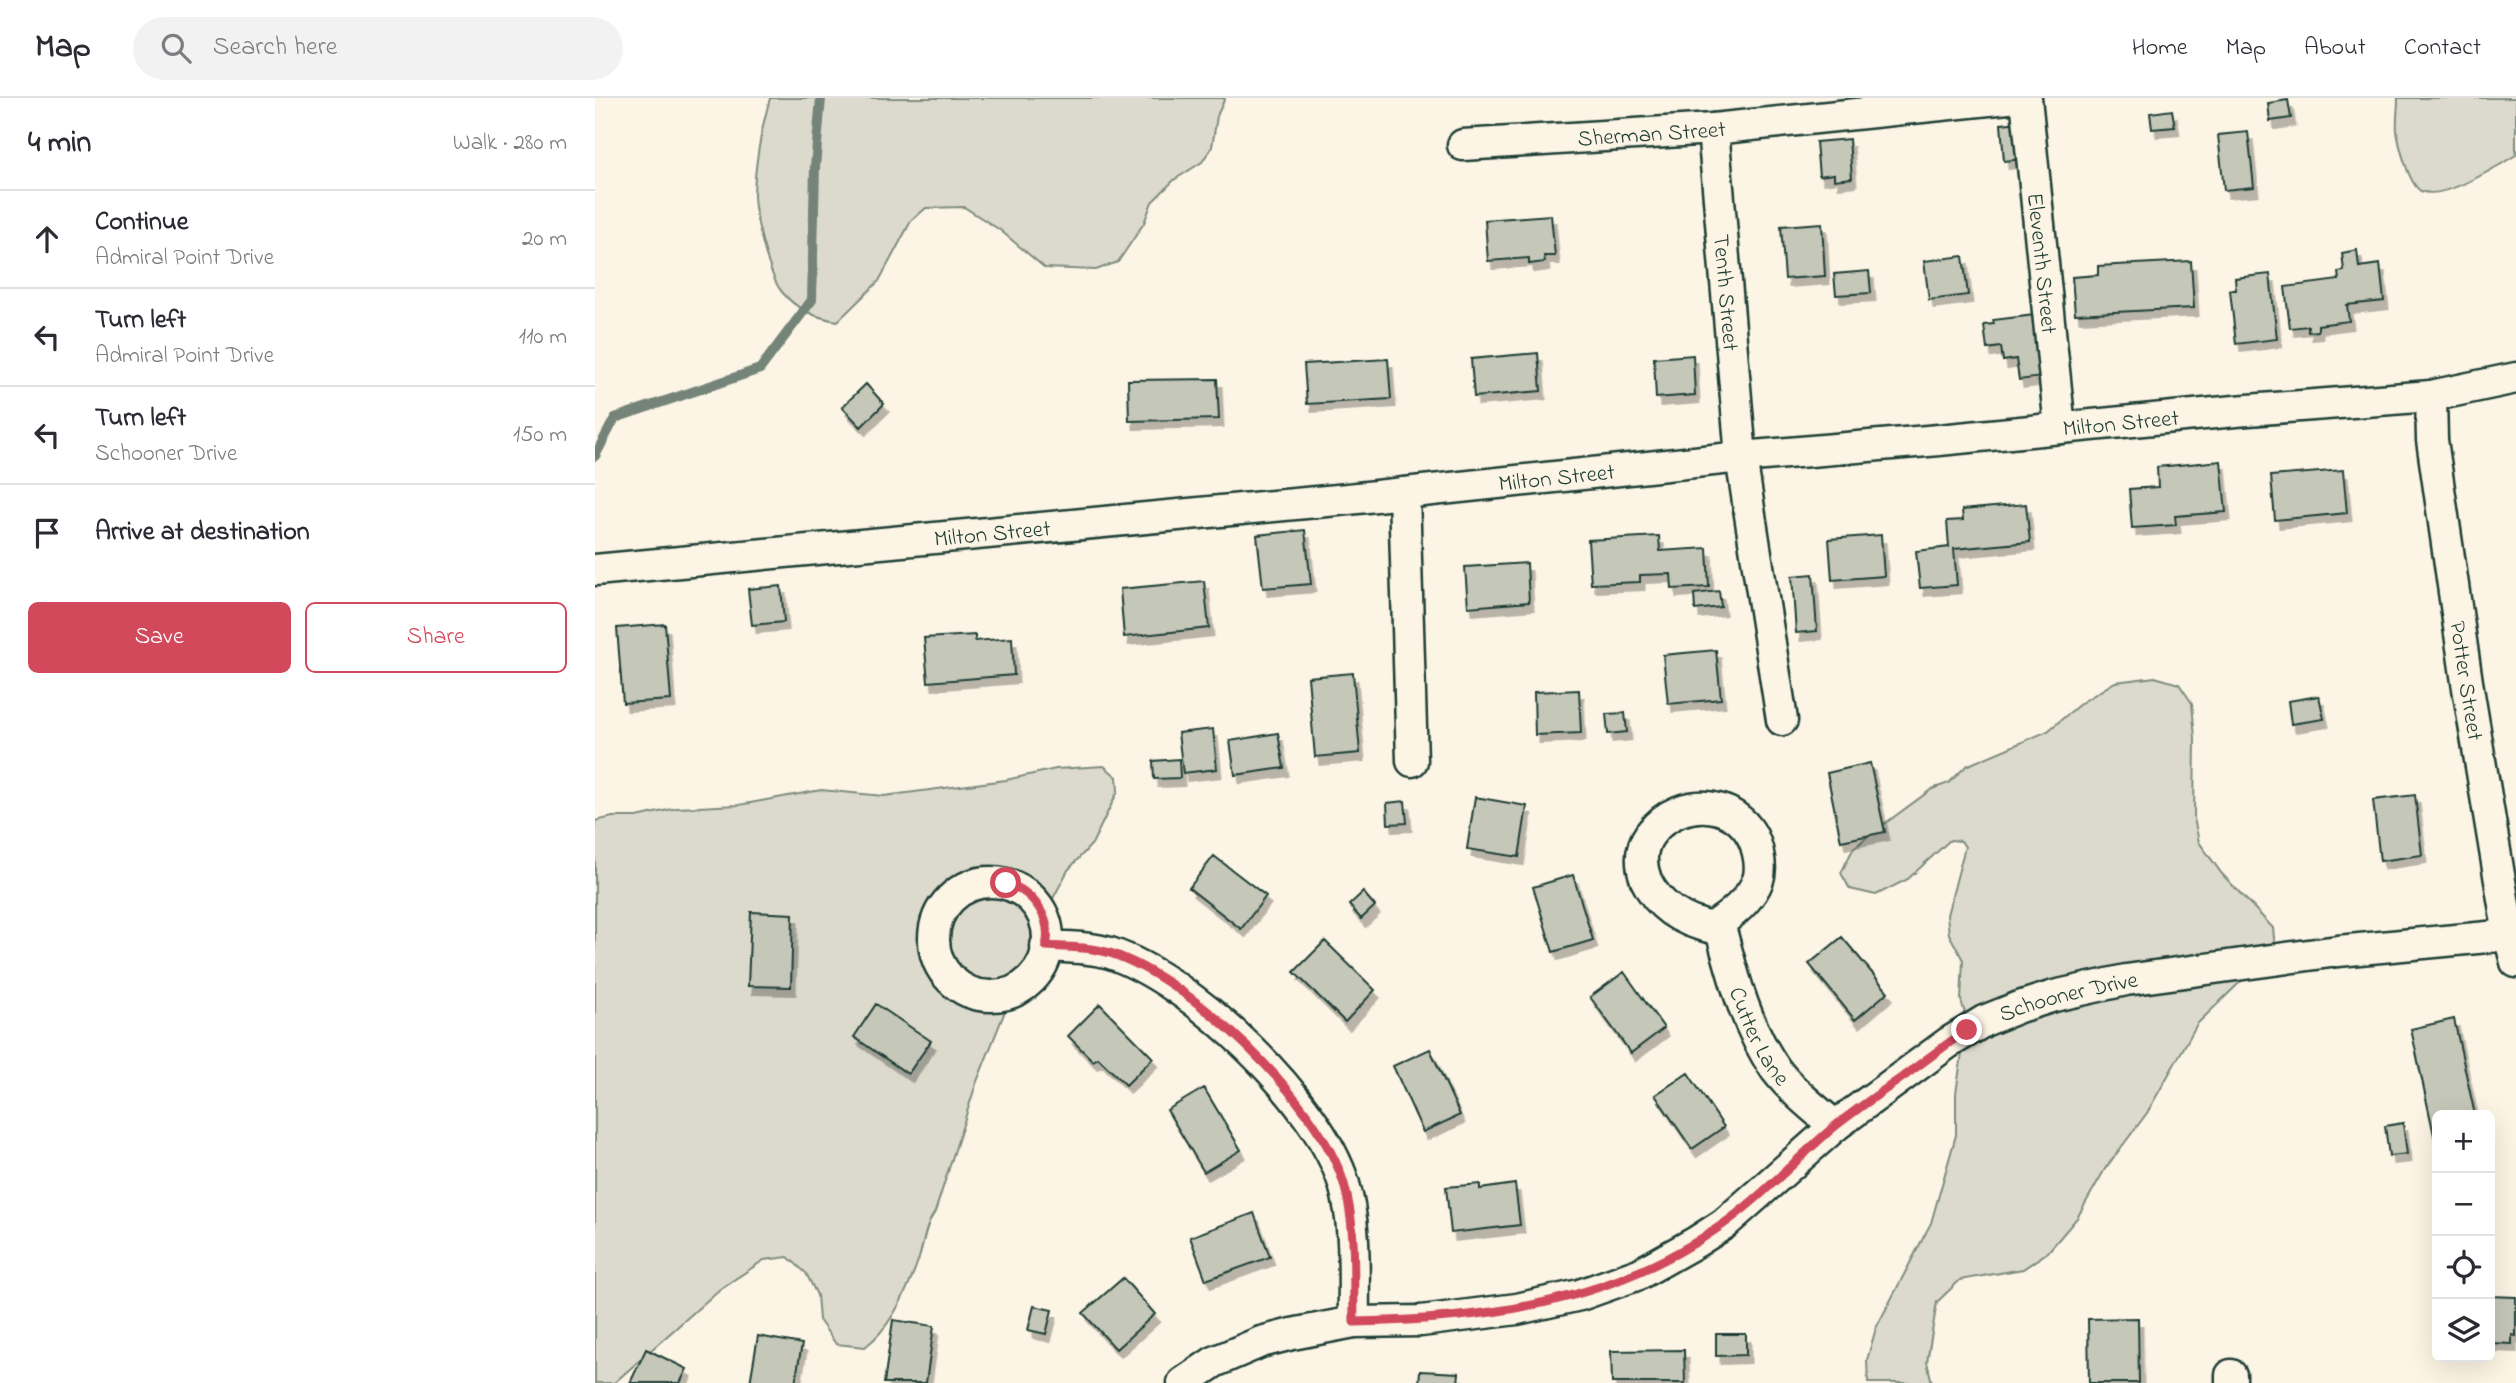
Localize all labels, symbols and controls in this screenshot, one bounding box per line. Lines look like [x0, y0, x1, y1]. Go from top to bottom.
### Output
search box [133, 17, 623, 80]
text: Map [35, 24, 91, 72]
icon: search [157, 29, 195, 67]
text: Search here [213, 29, 337, 67]
text: Home [2132, 31, 2188, 66]
text: Map [2226, 31, 2266, 66]
text: About [2304, 31, 2366, 66]
text: Contact [2404, 31, 2481, 66]
street label: Sherman Street [1577, 114, 1728, 157]
text: 4 min [28, 122, 91, 166]
text: Walk · 280 m [453, 127, 567, 160]
street label: Eleventh Street [2017, 191, 2064, 336]
text: Continue [95, 204, 188, 242]
icon: ahead [28, 220, 66, 258]
text: 20 m [522, 223, 567, 256]
street label: Tenth Street [1703, 233, 1746, 353]
text: Admiral Point Drive [95, 242, 274, 275]
text: Turn left [95, 302, 186, 340]
icon: left [28, 318, 66, 356]
text: 110 m [519, 321, 567, 354]
text: Admiral Point Drive [95, 340, 274, 373]
text: Turn left [95, 400, 186, 438]
street label: Milton Street [2061, 403, 2181, 447]
icon: left [28, 416, 66, 454]
text: 150 m [513, 419, 567, 452]
text: Schooner Drive [95, 438, 237, 471]
street label: Milton Street [1497, 457, 1617, 502]
street label: Milton Street [933, 513, 1052, 557]
icon: arrive [28, 514, 66, 552]
text: Arrive at destination [95, 514, 310, 552]
button: Save [28, 602, 291, 673]
button: Share [305, 602, 567, 673]
street label: Potter Street [2439, 619, 2490, 743]
route start [990, 867, 1021, 898]
street label: Schooner Drive [1995, 964, 2141, 1032]
street label: Cutter Lane [1719, 983, 1797, 1095]
route end [1951, 1014, 1982, 1045]
map controls [2432, 1110, 2495, 1362]
button: + [2432, 1110, 2495, 1173]
button: − [2432, 1173, 2495, 1236]
button: locate [2432, 1236, 2495, 1299]
button: layers [2432, 1299, 2495, 1362]

